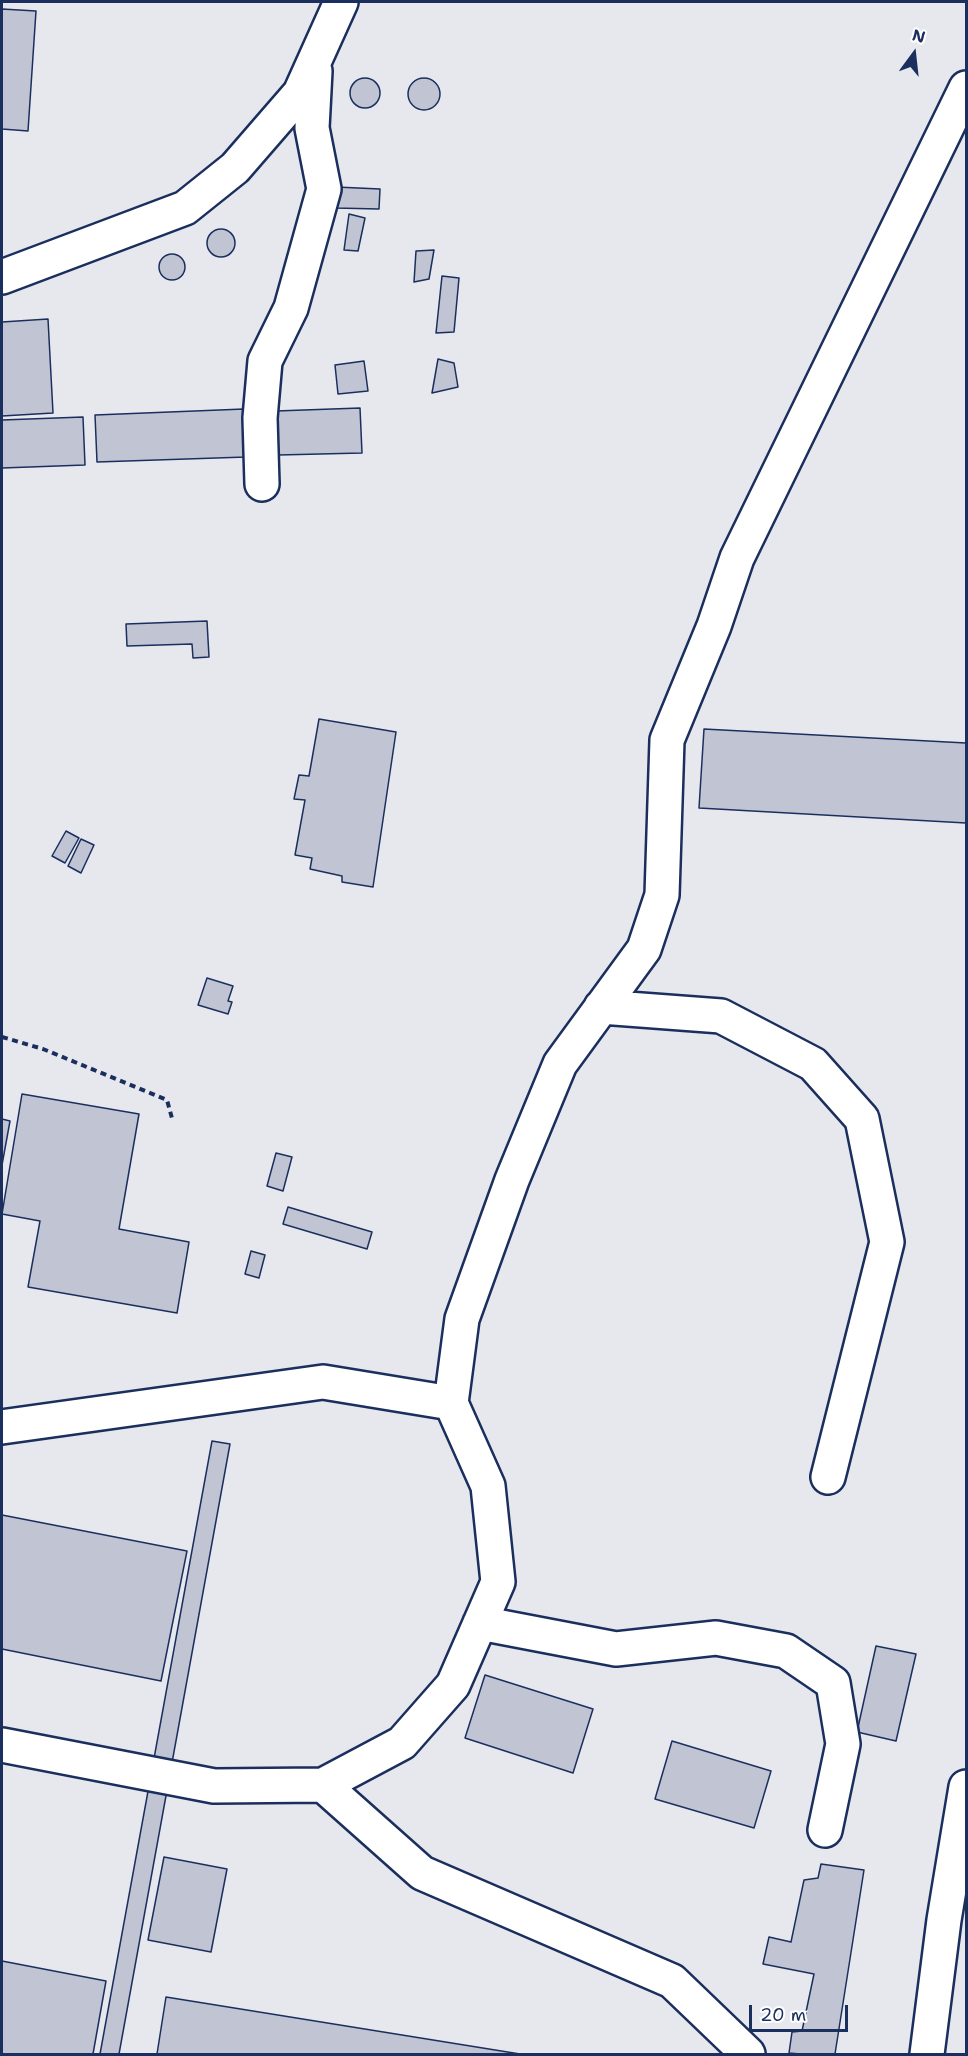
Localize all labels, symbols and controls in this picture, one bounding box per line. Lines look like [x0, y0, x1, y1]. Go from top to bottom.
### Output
north arrow [884, 24, 944, 84]
text: N [910, 24, 928, 48]
scale bar [752, 1993, 851, 2031]
text: 20 m [760, 2003, 806, 2027]

